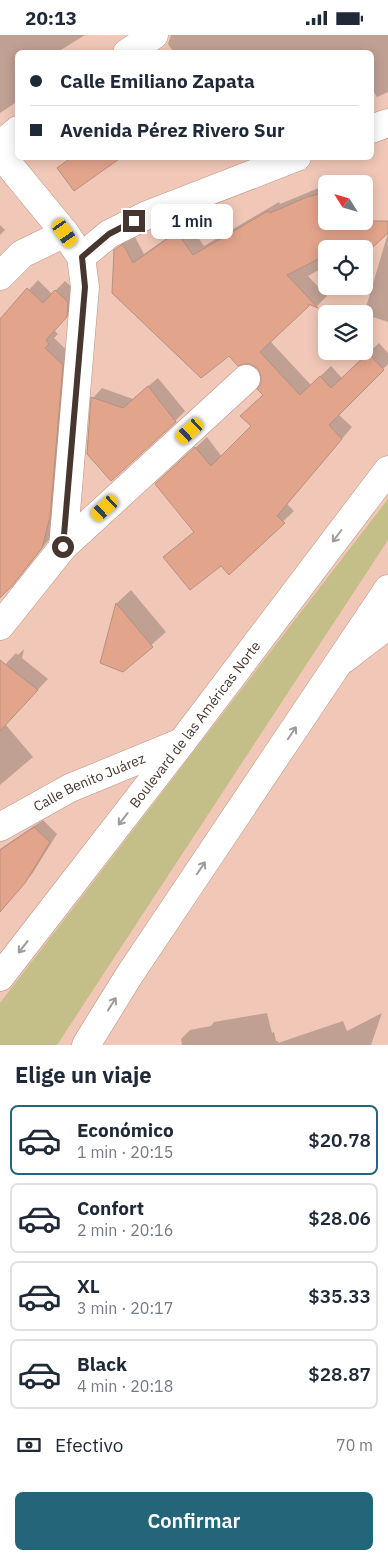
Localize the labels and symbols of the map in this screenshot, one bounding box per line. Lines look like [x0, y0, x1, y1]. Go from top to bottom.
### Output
north arrow [318, 175, 372, 230]
callout: 1 min [152, 203, 234, 239]
route end [123, 210, 145, 232]
car [50, 216, 79, 250]
car [173, 415, 206, 447]
car [88, 492, 121, 524]
one-way arrow [332, 529, 342, 543]
route start [52, 536, 74, 558]
street label: Boulevard de las Américas Norte [125, 637, 265, 811]
one-way arrow [287, 727, 297, 741]
street label: Calle Benito Juárez [30, 749, 148, 816]
one-way arrow [117, 812, 128, 825]
one-way arrow [196, 861, 206, 875]
one-way arrow [18, 940, 29, 953]
one-way arrow [107, 997, 117, 1011]

